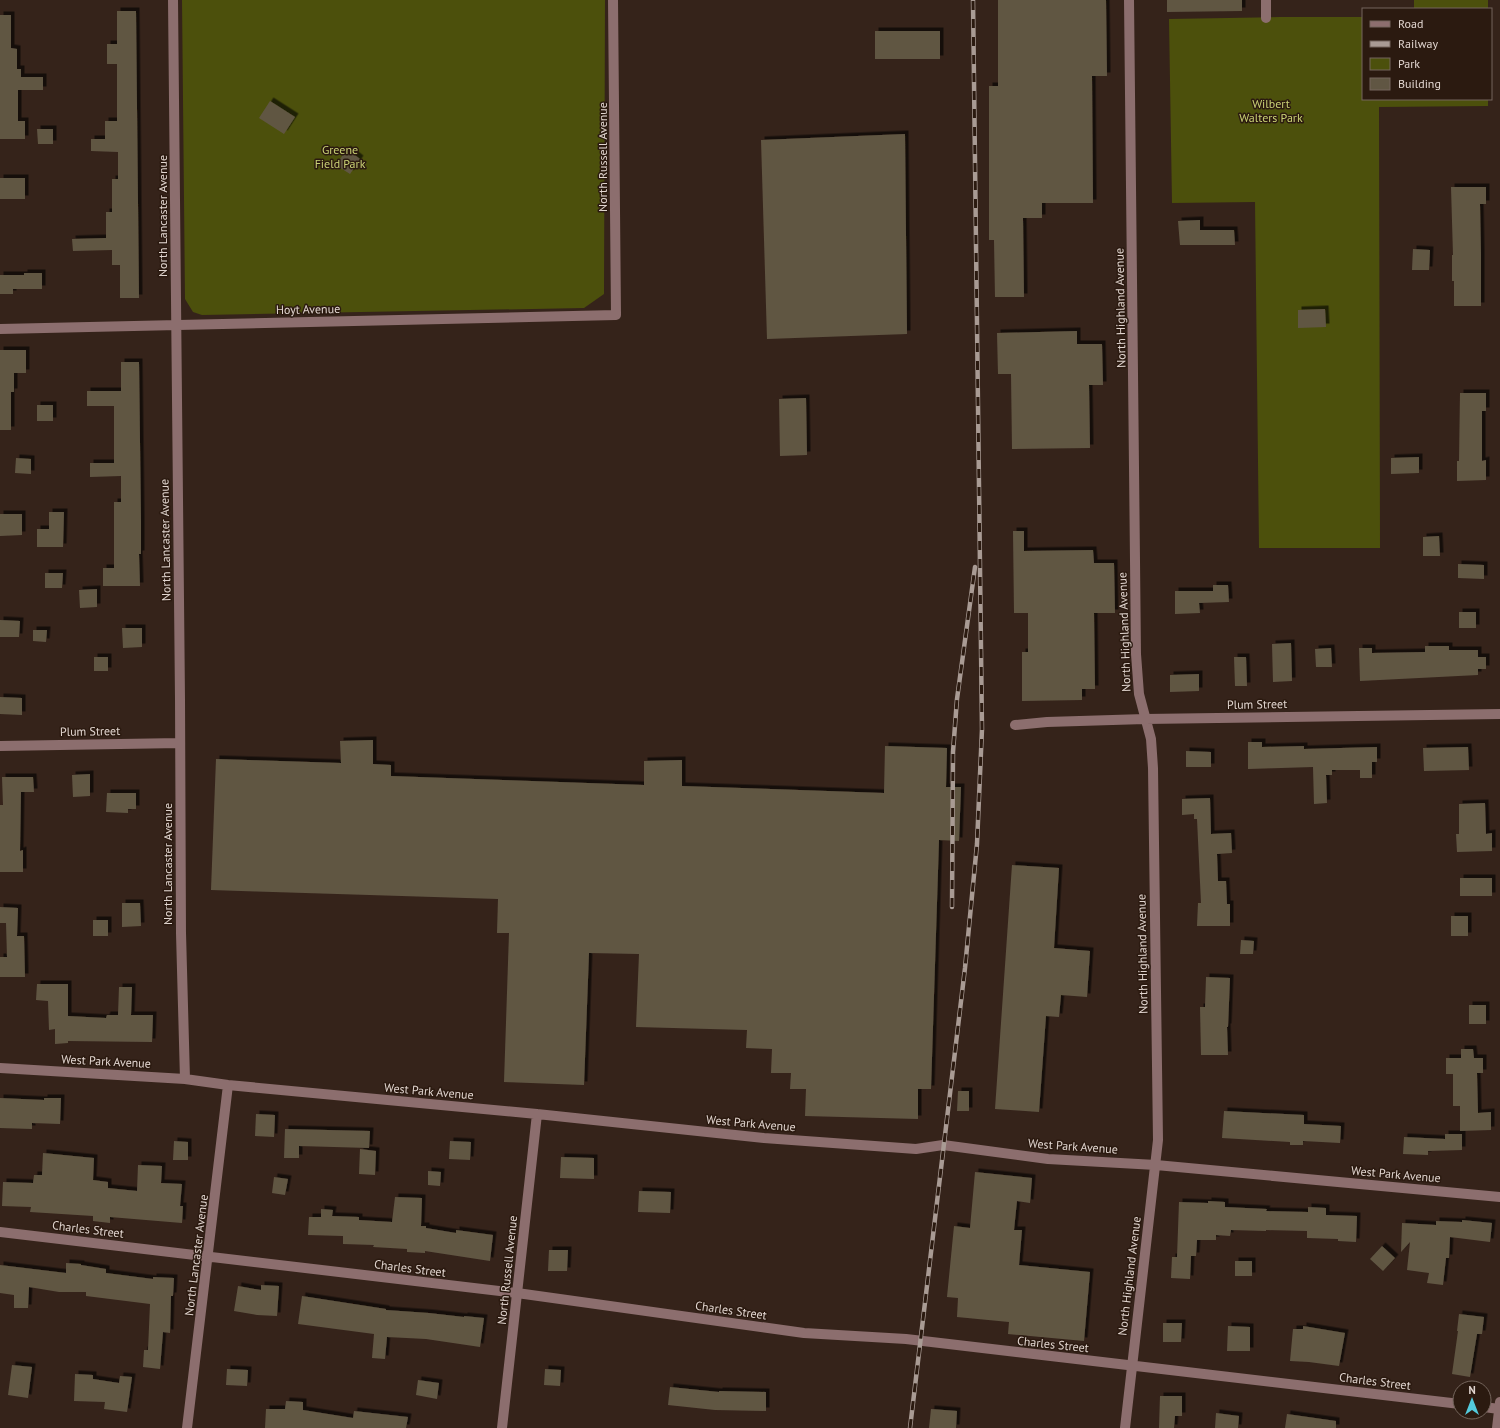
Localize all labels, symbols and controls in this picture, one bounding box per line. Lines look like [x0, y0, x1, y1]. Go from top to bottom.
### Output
legend [1362, 8, 1492, 100]
text: Road [1398, 16, 1423, 31]
text: Railway [1398, 36, 1438, 51]
text: Park [1398, 56, 1420, 71]
text: Building [1398, 76, 1441, 91]
park label: Wilbert Walters Park [1239, 96, 1303, 125]
street label: North Russell Avenue [595, 102, 610, 212]
park label: Greene Field Park [315, 142, 366, 171]
street label: North Lancaster Avenue [155, 155, 170, 277]
street label: North Highland Avenue [1111, 248, 1129, 368]
street label: Hoyt Avenue [276, 301, 340, 317]
street label: North Lancaster Avenue [156, 479, 174, 601]
street label: North Highland Avenue [1114, 572, 1134, 692]
street label: Plum Street [1227, 696, 1287, 712]
street label: Plum Street [60, 723, 120, 739]
street label: North Lancaster Avenue [160, 803, 175, 925]
street label: North Highland Avenue [1133, 894, 1151, 1014]
street label: West Park Avenue [61, 1051, 151, 1071]
street label: West Park Avenue [384, 1080, 474, 1102]
street label: West Park Avenue [706, 1112, 796, 1134]
street label: West Park Avenue [1028, 1135, 1118, 1157]
street label: West Park Avenue [1351, 1163, 1441, 1185]
street label: North Lancaster Avenue [181, 1193, 211, 1317]
street label: North Russell Avenue [494, 1215, 520, 1325]
street label: North Highland Avenue [1114, 1216, 1144, 1336]
street label: Charles Street [51, 1217, 125, 1241]
street label: Charles Street [373, 1256, 447, 1280]
street label: Charles Street [694, 1298, 768, 1322]
street label: Charles Street [1016, 1333, 1090, 1355]
street label: Charles Street [1338, 1369, 1412, 1393]
north arrow [1452, 1380, 1492, 1420]
text: N [1468, 1383, 1476, 1397]

